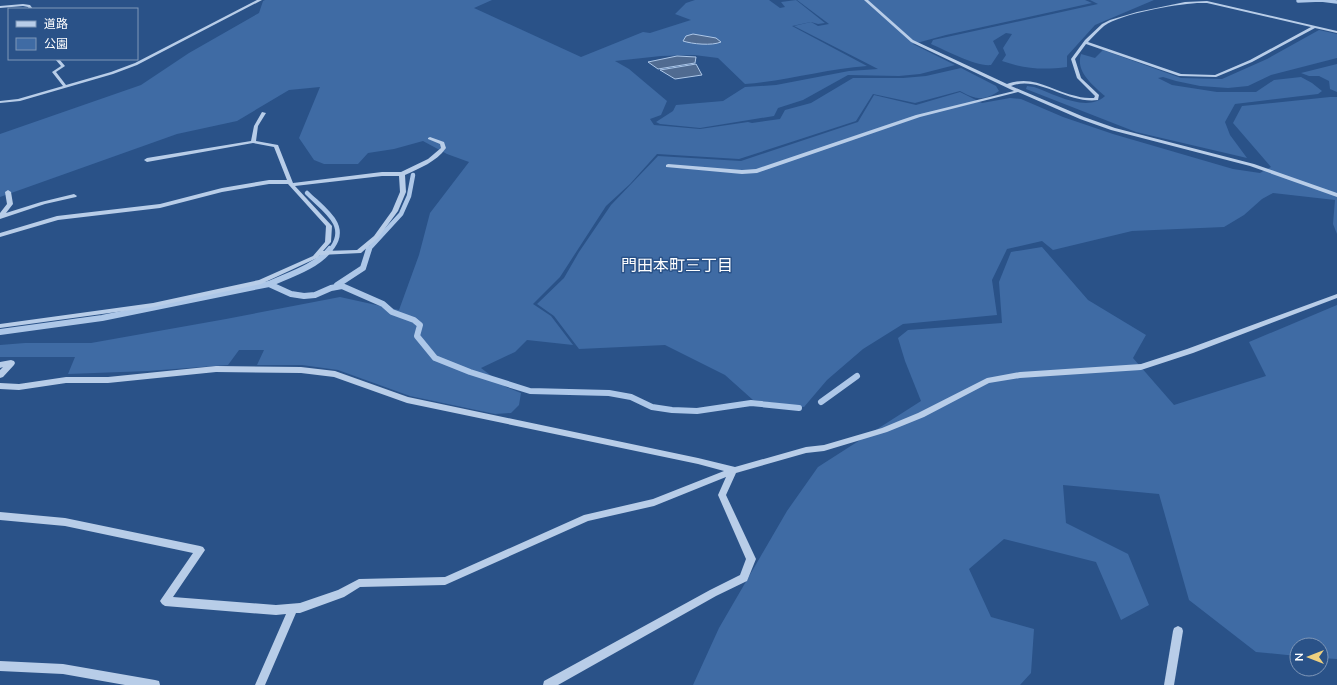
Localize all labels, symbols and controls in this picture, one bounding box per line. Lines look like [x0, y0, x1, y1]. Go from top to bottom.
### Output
legend [8, 8, 138, 60]
text: 道路 [44, 16, 68, 31]
text: 公園 [44, 36, 68, 51]
district label: 門田本町三丁目 [621, 255, 733, 275]
north arrow [1289, 637, 1329, 677]
text: N [1292, 653, 1306, 661]

